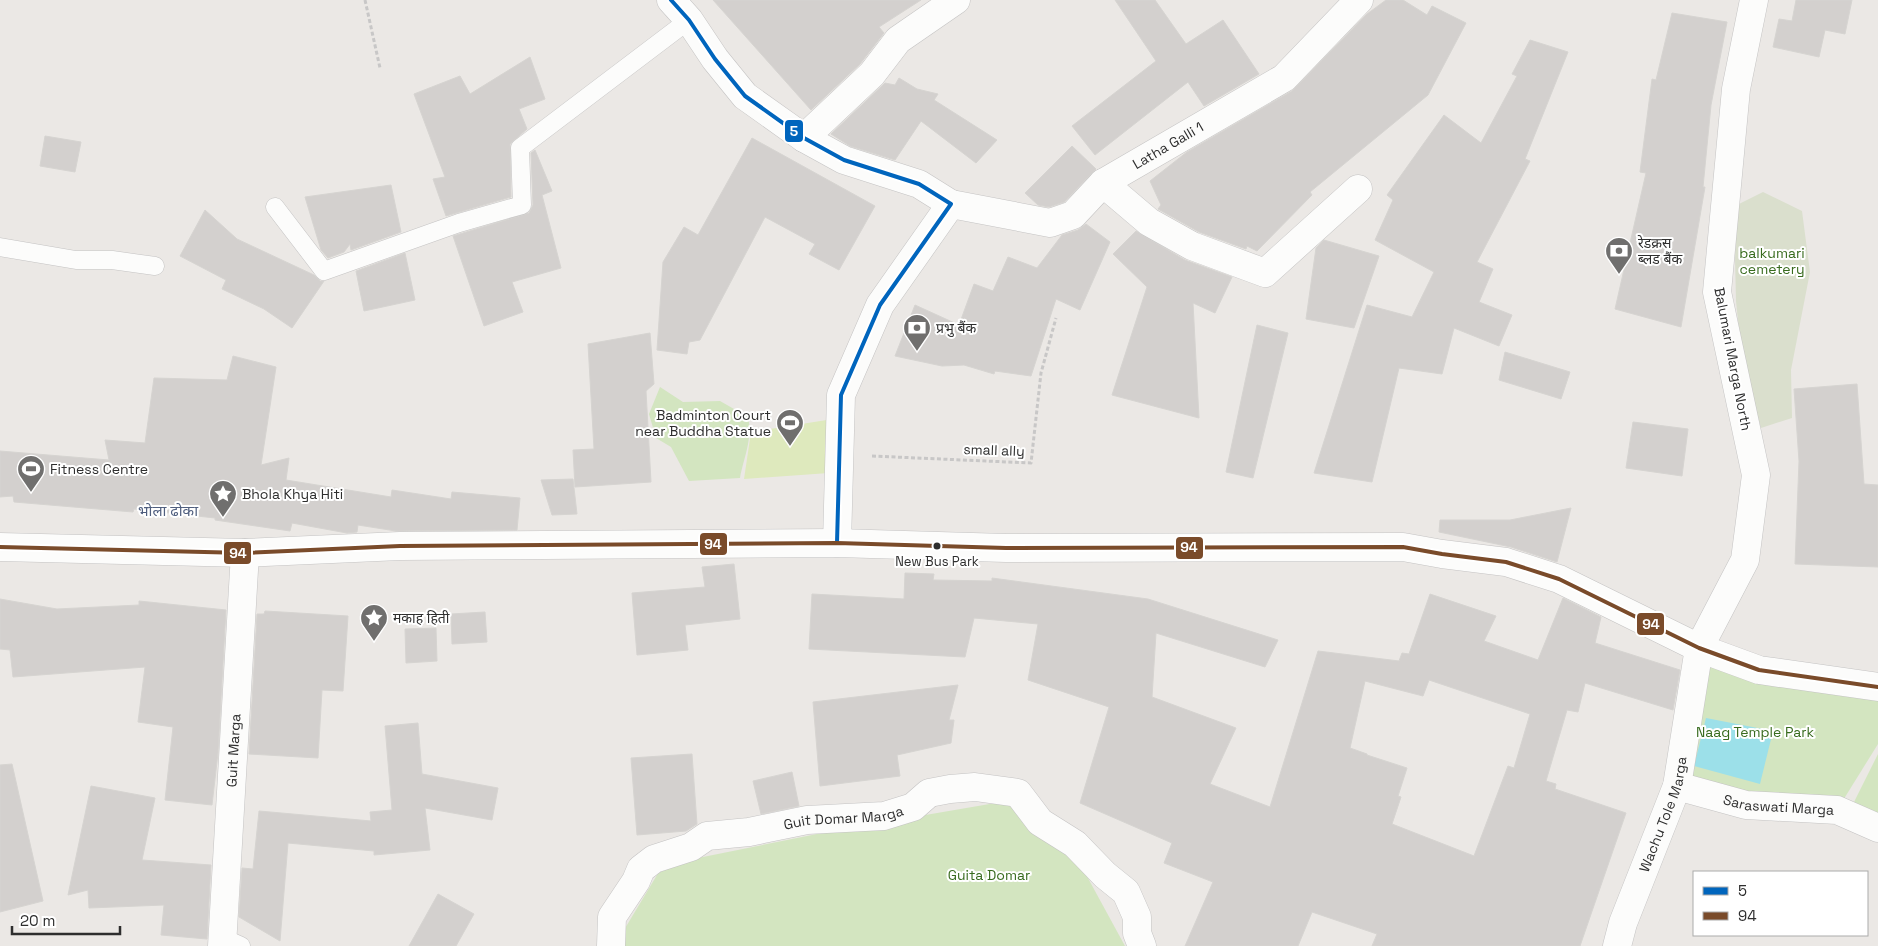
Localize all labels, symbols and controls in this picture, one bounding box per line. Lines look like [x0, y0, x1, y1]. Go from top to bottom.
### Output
street label: Latha Galli 1 [1129, 118, 1207, 173]
line badge: 5 [784, 119, 804, 143]
text: 5 [790, 122, 798, 140]
place label: रेडक्रस ब्लड बैंक [1638, 234, 1682, 268]
bank icon: रेडक्रस ब्लड बैंक [1604, 236, 1634, 275]
park label: balkumari cemetery [1739, 244, 1805, 278]
street label: Balumari Marga North [1710, 286, 1756, 432]
bank icon: प्रभु बैंक [902, 313, 932, 352]
place label: प्रभु बैंक [936, 319, 976, 338]
place label: Badminton Court near Buddha Statue [635, 406, 771, 440]
sports icon: Badminton Court near Buddha Statue [775, 408, 805, 447]
street label: small ally [963, 440, 1025, 460]
sports icon: Fitness Centre [16, 454, 46, 493]
place label: Fitness Centre [50, 460, 148, 478]
place icon: Bhola Khya Hiti [208, 479, 238, 518]
place label: Bhola Khya Hiti [242, 485, 343, 503]
district label: भोला ढोका [138, 501, 199, 520]
line badge: 94 [699, 532, 728, 556]
text: 94 [704, 535, 722, 553]
line badge: 94 [1175, 536, 1204, 560]
text: 94 [1180, 538, 1198, 556]
line badge: 94 [223, 541, 252, 565]
marker: New Bus Park [932, 541, 942, 551]
text: 94 [229, 544, 247, 562]
place label: New Bus Park [895, 553, 979, 570]
place icon: मकाह हिती [359, 603, 389, 642]
place label: मकाह हिती [393, 609, 450, 627]
line badge: 94 [1636, 612, 1665, 636]
text: 94 [1642, 615, 1660, 633]
street label: Guit Marga [222, 713, 245, 788]
park label: Naag Temple Park [1696, 723, 1814, 741]
street label: Wachu Tole Marga [1635, 755, 1691, 875]
street label: Saraswati Marga [1721, 790, 1835, 819]
street label: Guit Domar Marga [782, 802, 906, 834]
park label: Guita Domar [948, 866, 1030, 884]
legend [1693, 871, 1868, 936]
text: 5 [1738, 881, 1747, 900]
scale bar [12, 904, 120, 936]
text: 94 [1738, 906, 1757, 925]
text: 20 m [20, 911, 55, 930]

